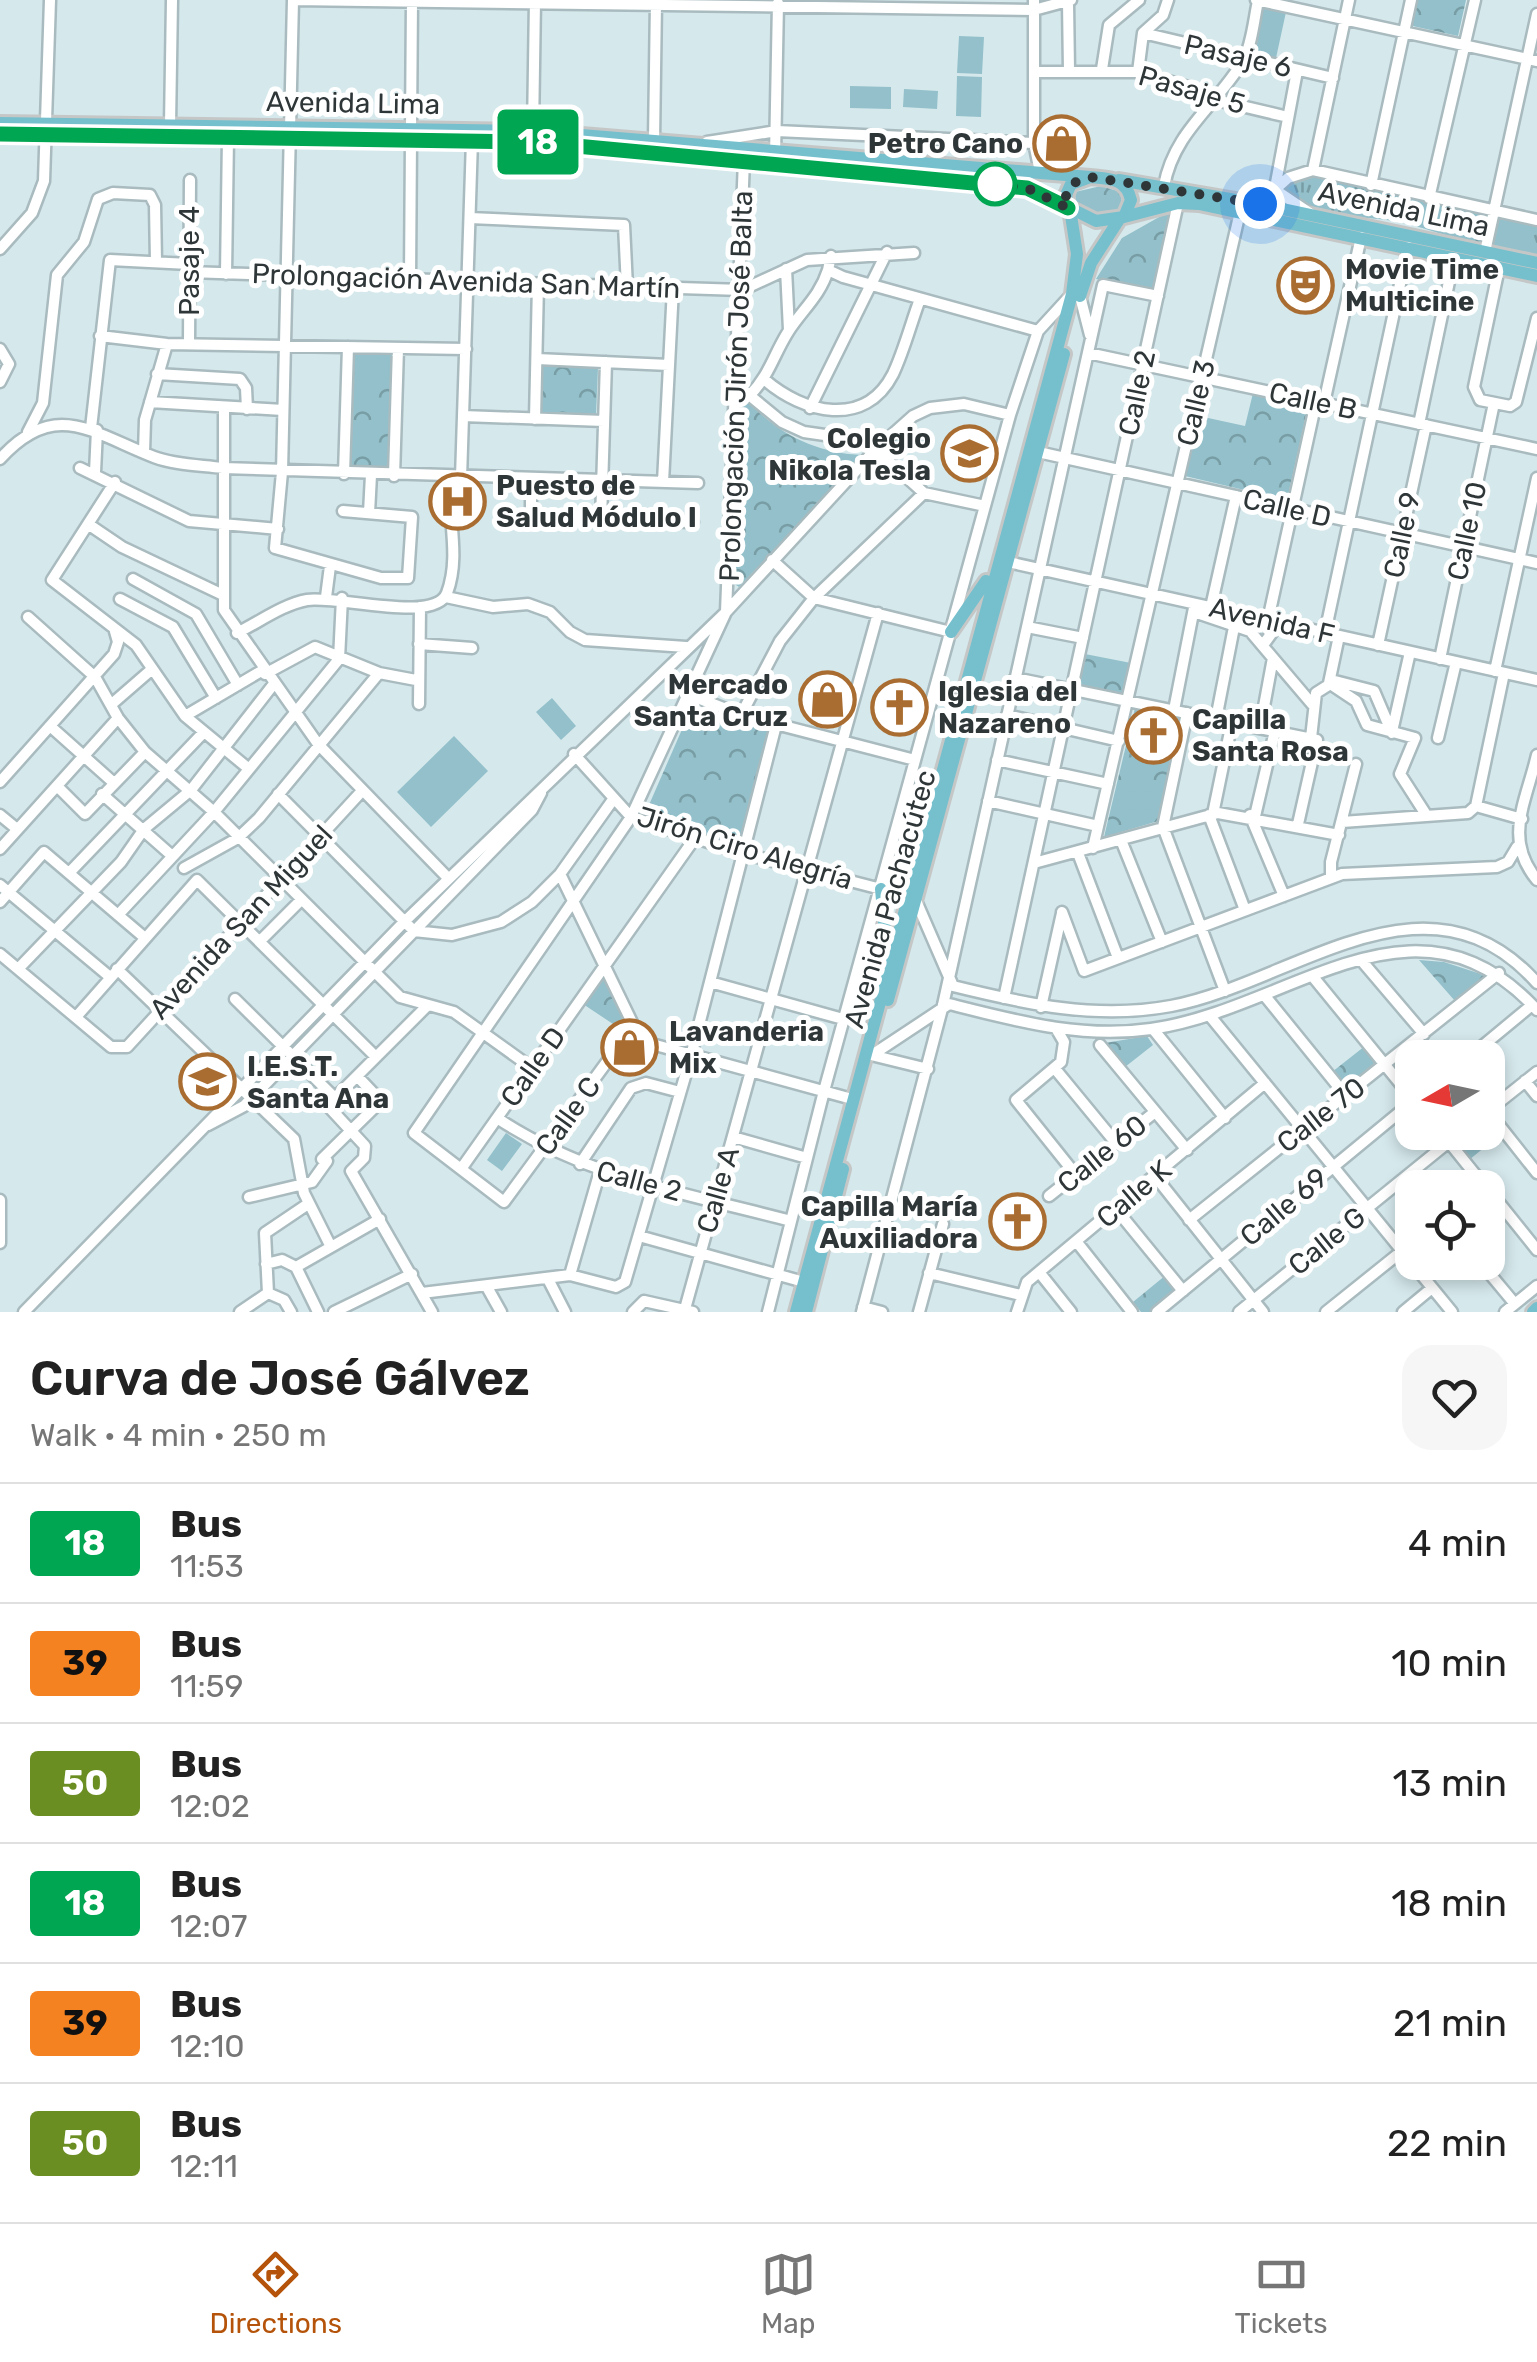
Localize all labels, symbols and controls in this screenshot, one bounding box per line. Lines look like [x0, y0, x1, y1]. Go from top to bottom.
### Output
street label: Pasaje 6 [1181, 28, 1295, 84]
street label: Pasaje 5 [1135, 59, 1249, 121]
street label: Avenida Lima [266, 85, 440, 121]
line badge: 18 [493, 110, 583, 174]
shop icon: Petro Cano [1032, 113, 1092, 173]
text: 18 [517, 121, 559, 163]
place label: Petro Cano [868, 127, 1023, 160]
unlabelled marker [974, 163, 1016, 205]
street label: Avenida Lima [1315, 175, 1493, 243]
your location [1235, 179, 1285, 229]
street label: Prolongación Jirón José Balta [713, 190, 759, 582]
street label: Pasaje 4 [173, 206, 206, 316]
place label: Movie Time Multicine [1345, 253, 1499, 318]
theatre icon: Movie Time Multicine [1276, 255, 1336, 315]
street label: Prolongación Avenida San Martín [251, 257, 681, 305]
street label: Calle 2 [1112, 347, 1162, 439]
street label: Calle 3 [1170, 357, 1222, 449]
street label: Calle B [1266, 376, 1360, 426]
place label: Colegio Nikola Tesla [768, 422, 931, 487]
school or university icon: Colegio Nikola Tesla [940, 424, 1000, 484]
place label: Puesto de Salud Módulo I [496, 469, 697, 534]
hospital icon: Puesto de Salud Módulo I [427, 471, 487, 531]
street label: Calle 10 [1440, 479, 1494, 583]
street label: Calle D [1240, 482, 1334, 534]
street label: Calle 9 [1377, 489, 1427, 581]
street label: Avenida F [1206, 591, 1338, 651]
place label: Mercado Santa Cruz [634, 668, 788, 733]
shop icon: Mercado Santa Cruz [797, 670, 857, 730]
place label: Iglesia del Nazareno [938, 675, 1078, 740]
church icon: Iglesia del Nazareno [869, 677, 929, 737]
place label: Capilla Santa Rosa [1192, 703, 1349, 768]
church icon: Capilla Santa Rosa [1123, 705, 1183, 765]
street label: Avenida Pachacútec [837, 766, 943, 1032]
street label: Jirón Ciro Alegría [633, 800, 857, 896]
street label: Avenida San Miguel [143, 818, 339, 1026]
place label: Lavanderia Mix [669, 1015, 824, 1080]
shop icon: Lavanderia Mix [600, 1017, 660, 1077]
street label: Calle D [494, 1021, 572, 1113]
north arrow [1395, 1040, 1505, 1150]
map controls [1395, 1040, 1505, 1280]
place label: I.E.S.T. Santa Ana [247, 1050, 389, 1115]
school or university icon: I.E.S.T. Santa Ana [178, 1052, 238, 1112]
street label: Calle C [529, 1070, 607, 1162]
street label: Calle 70 [1270, 1070, 1372, 1160]
street label: Calle 60 [1051, 1108, 1153, 1200]
street label: Calle A [690, 1143, 746, 1237]
street label: Calle K [1090, 1153, 1178, 1235]
street label: Calle 2 [593, 1154, 685, 1208]
street label: Calle 69 [1234, 1161, 1334, 1253]
button: locate [1395, 1170, 1505, 1280]
place label: Capilla María Auxiliadora [801, 1190, 978, 1255]
church icon: Capilla María Auxiliadora [987, 1192, 1047, 1252]
street label: Calle G [1282, 1200, 1372, 1282]
button: heart [1402, 1345, 1507, 1450]
text: Curva de José Gálvez [30, 1350, 530, 1407]
text: Walk · 4 min · 250 m [30, 1416, 327, 1454]
text: Bus [170, 1501, 242, 1547]
text: 4 min [1408, 1520, 1507, 1566]
text: 18 [64, 1522, 106, 1564]
text: 11:53 [170, 1547, 244, 1585]
text: Bus [170, 1621, 242, 1667]
text: 10 min [1391, 1640, 1507, 1686]
text: 39 [62, 1642, 108, 1684]
text: 11:59 [170, 1667, 244, 1705]
text: Bus [170, 1741, 242, 1787]
text: 13 min [1393, 1760, 1507, 1806]
text: 50 [62, 1762, 108, 1804]
text: 12:02 [170, 1787, 250, 1825]
text: Bus [170, 1861, 242, 1907]
text: 18 min [1391, 1880, 1507, 1926]
text: 18 [64, 1882, 106, 1924]
text: 12:07 [170, 1907, 247, 1945]
text: Bus [170, 1981, 242, 2027]
text: 21 min [1393, 2000, 1507, 2046]
text: 39 [62, 2002, 108, 2044]
text: 12:10 [170, 2027, 245, 2065]
text: Bus [170, 2101, 242, 2147]
text: 22 min [1387, 2120, 1507, 2166]
text: 50 [62, 2122, 108, 2164]
text: 12:11 [170, 2147, 238, 2185]
tab: Directions [209, 2247, 342, 2340]
tab: Map [761, 2247, 816, 2340]
tab: Tickets [1235, 2247, 1328, 2340]

